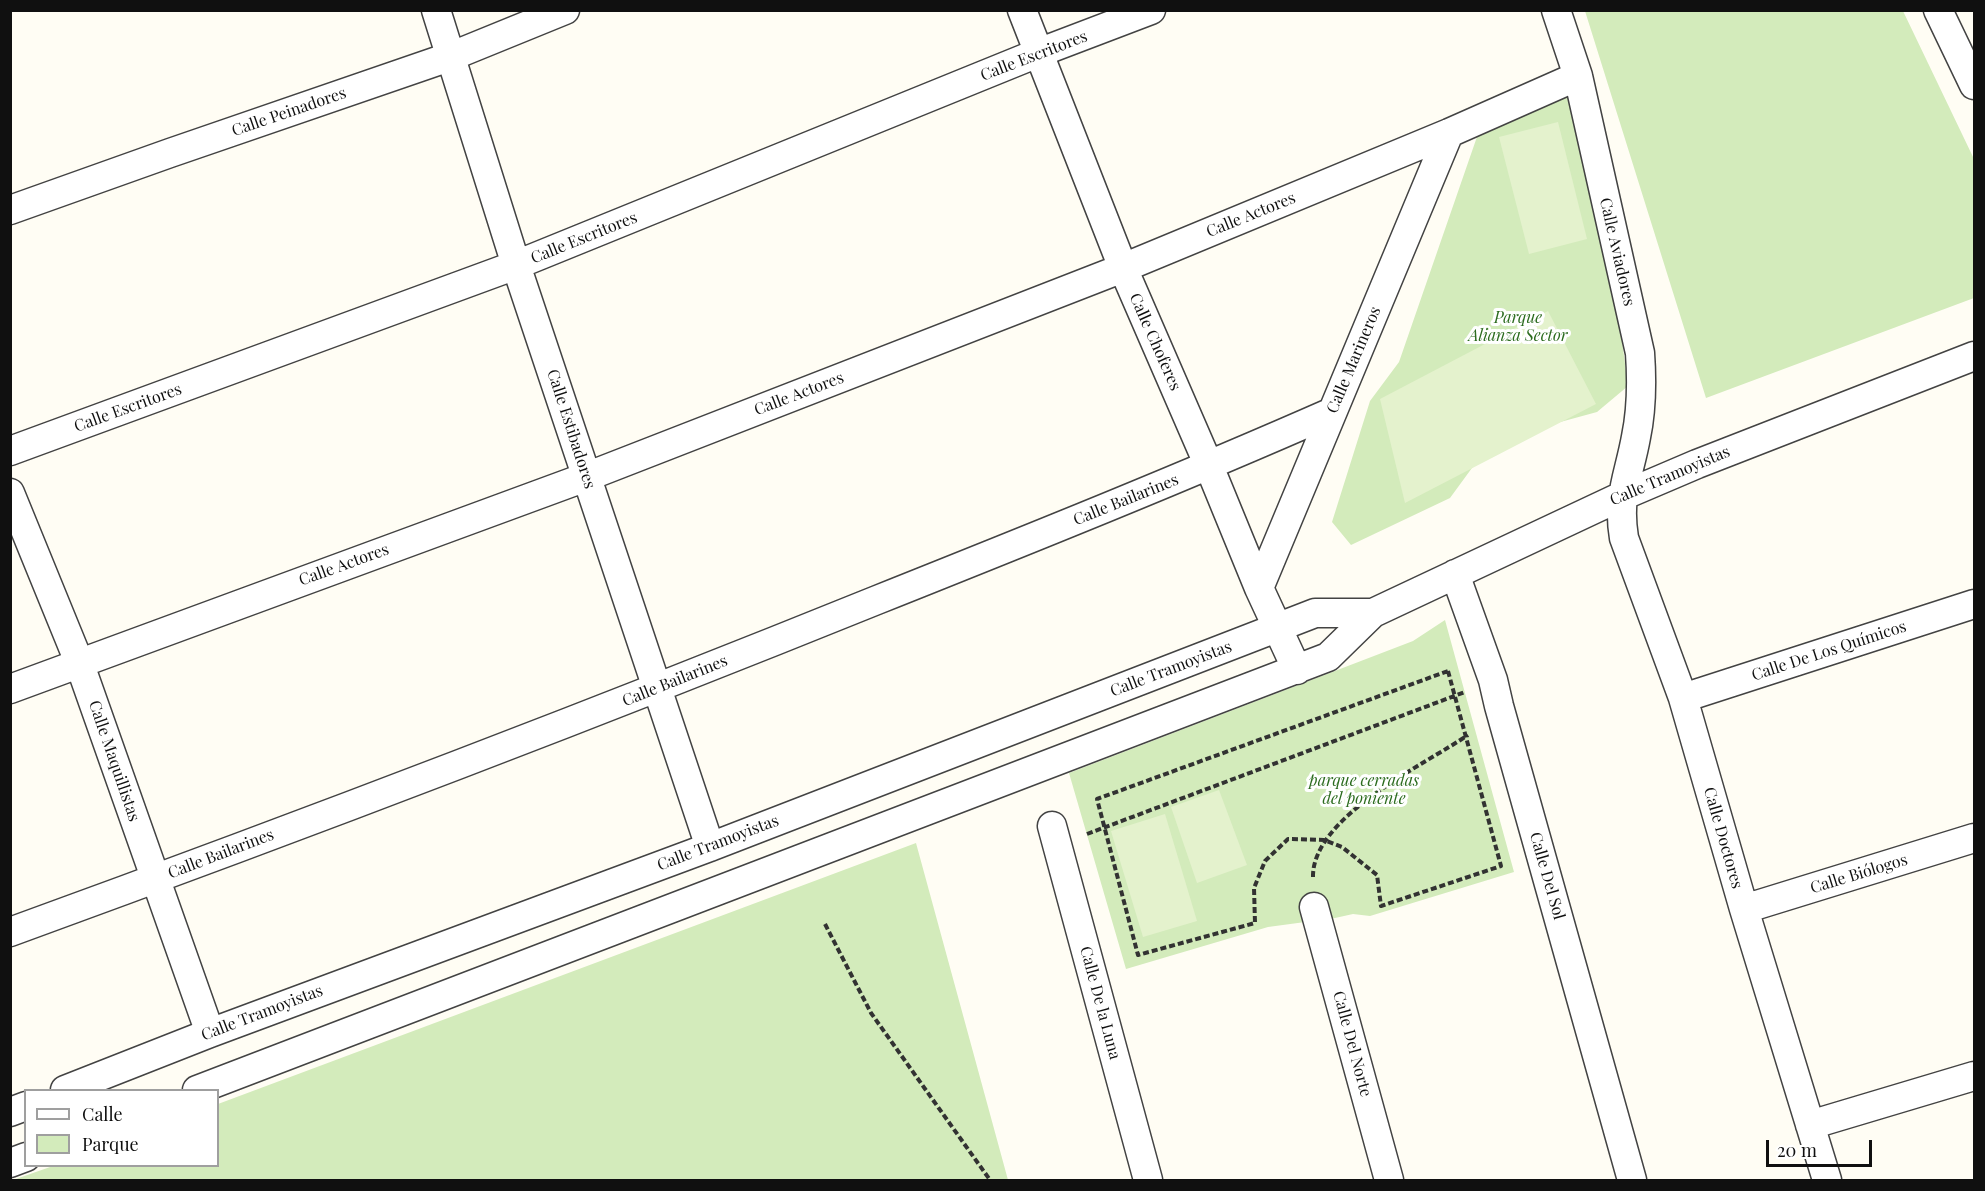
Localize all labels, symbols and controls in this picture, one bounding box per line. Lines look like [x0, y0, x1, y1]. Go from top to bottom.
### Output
street label: Calle Escritores [978, 27, 1090, 85]
street label: Calle Peinadores [229, 83, 349, 141]
street label: Calle Actores [1204, 188, 1298, 242]
street label: Calle Aviadores [1595, 196, 1639, 308]
street label: Calle Escritores [528, 208, 640, 268]
street label: Calle Choferes [1125, 290, 1185, 394]
street label: Calle Marineros [1323, 304, 1385, 416]
park label: Parque Alianza Sector [1468, 308, 1568, 346]
street label: Calle Estibadores [543, 367, 599, 491]
street label: Calle Actores [752, 368, 846, 420]
street label: Calle Escritores [72, 380, 184, 436]
street label: Calle Tramoyistas [1607, 442, 1733, 510]
street label: Calle Bailarines [1071, 470, 1181, 530]
street label: Calle Actores [296, 540, 392, 590]
street label: Calle De Los Químicos [1749, 617, 1909, 685]
street label: Calle Tramoyistas [1108, 637, 1234, 701]
street label: Calle Bailarines [620, 651, 730, 711]
street label: Calle Maquillistas [84, 698, 144, 824]
park label: parque cerradas del poniente [1309, 771, 1419, 809]
street label: Calle Doctores [1699, 785, 1747, 891]
street label: Calle Tramoyistas [655, 811, 781, 875]
street label: Calle Bailarines [165, 825, 277, 883]
street label: Calle Del Sol [1525, 830, 1569, 922]
street label: Calle Biólogos [1808, 850, 1910, 898]
street label: Calle De la Luna [1076, 944, 1124, 1062]
street label: Calle Tramoyistas [199, 981, 325, 1045]
street label: Calle Del Norte [1329, 989, 1375, 1099]
legend [24, 1089, 219, 1167]
text: Calle [82, 1102, 123, 1126]
scale bar [1769, 1128, 1876, 1166]
text: Parque [82, 1132, 139, 1156]
text: 20 m [1777, 1138, 1817, 1162]

